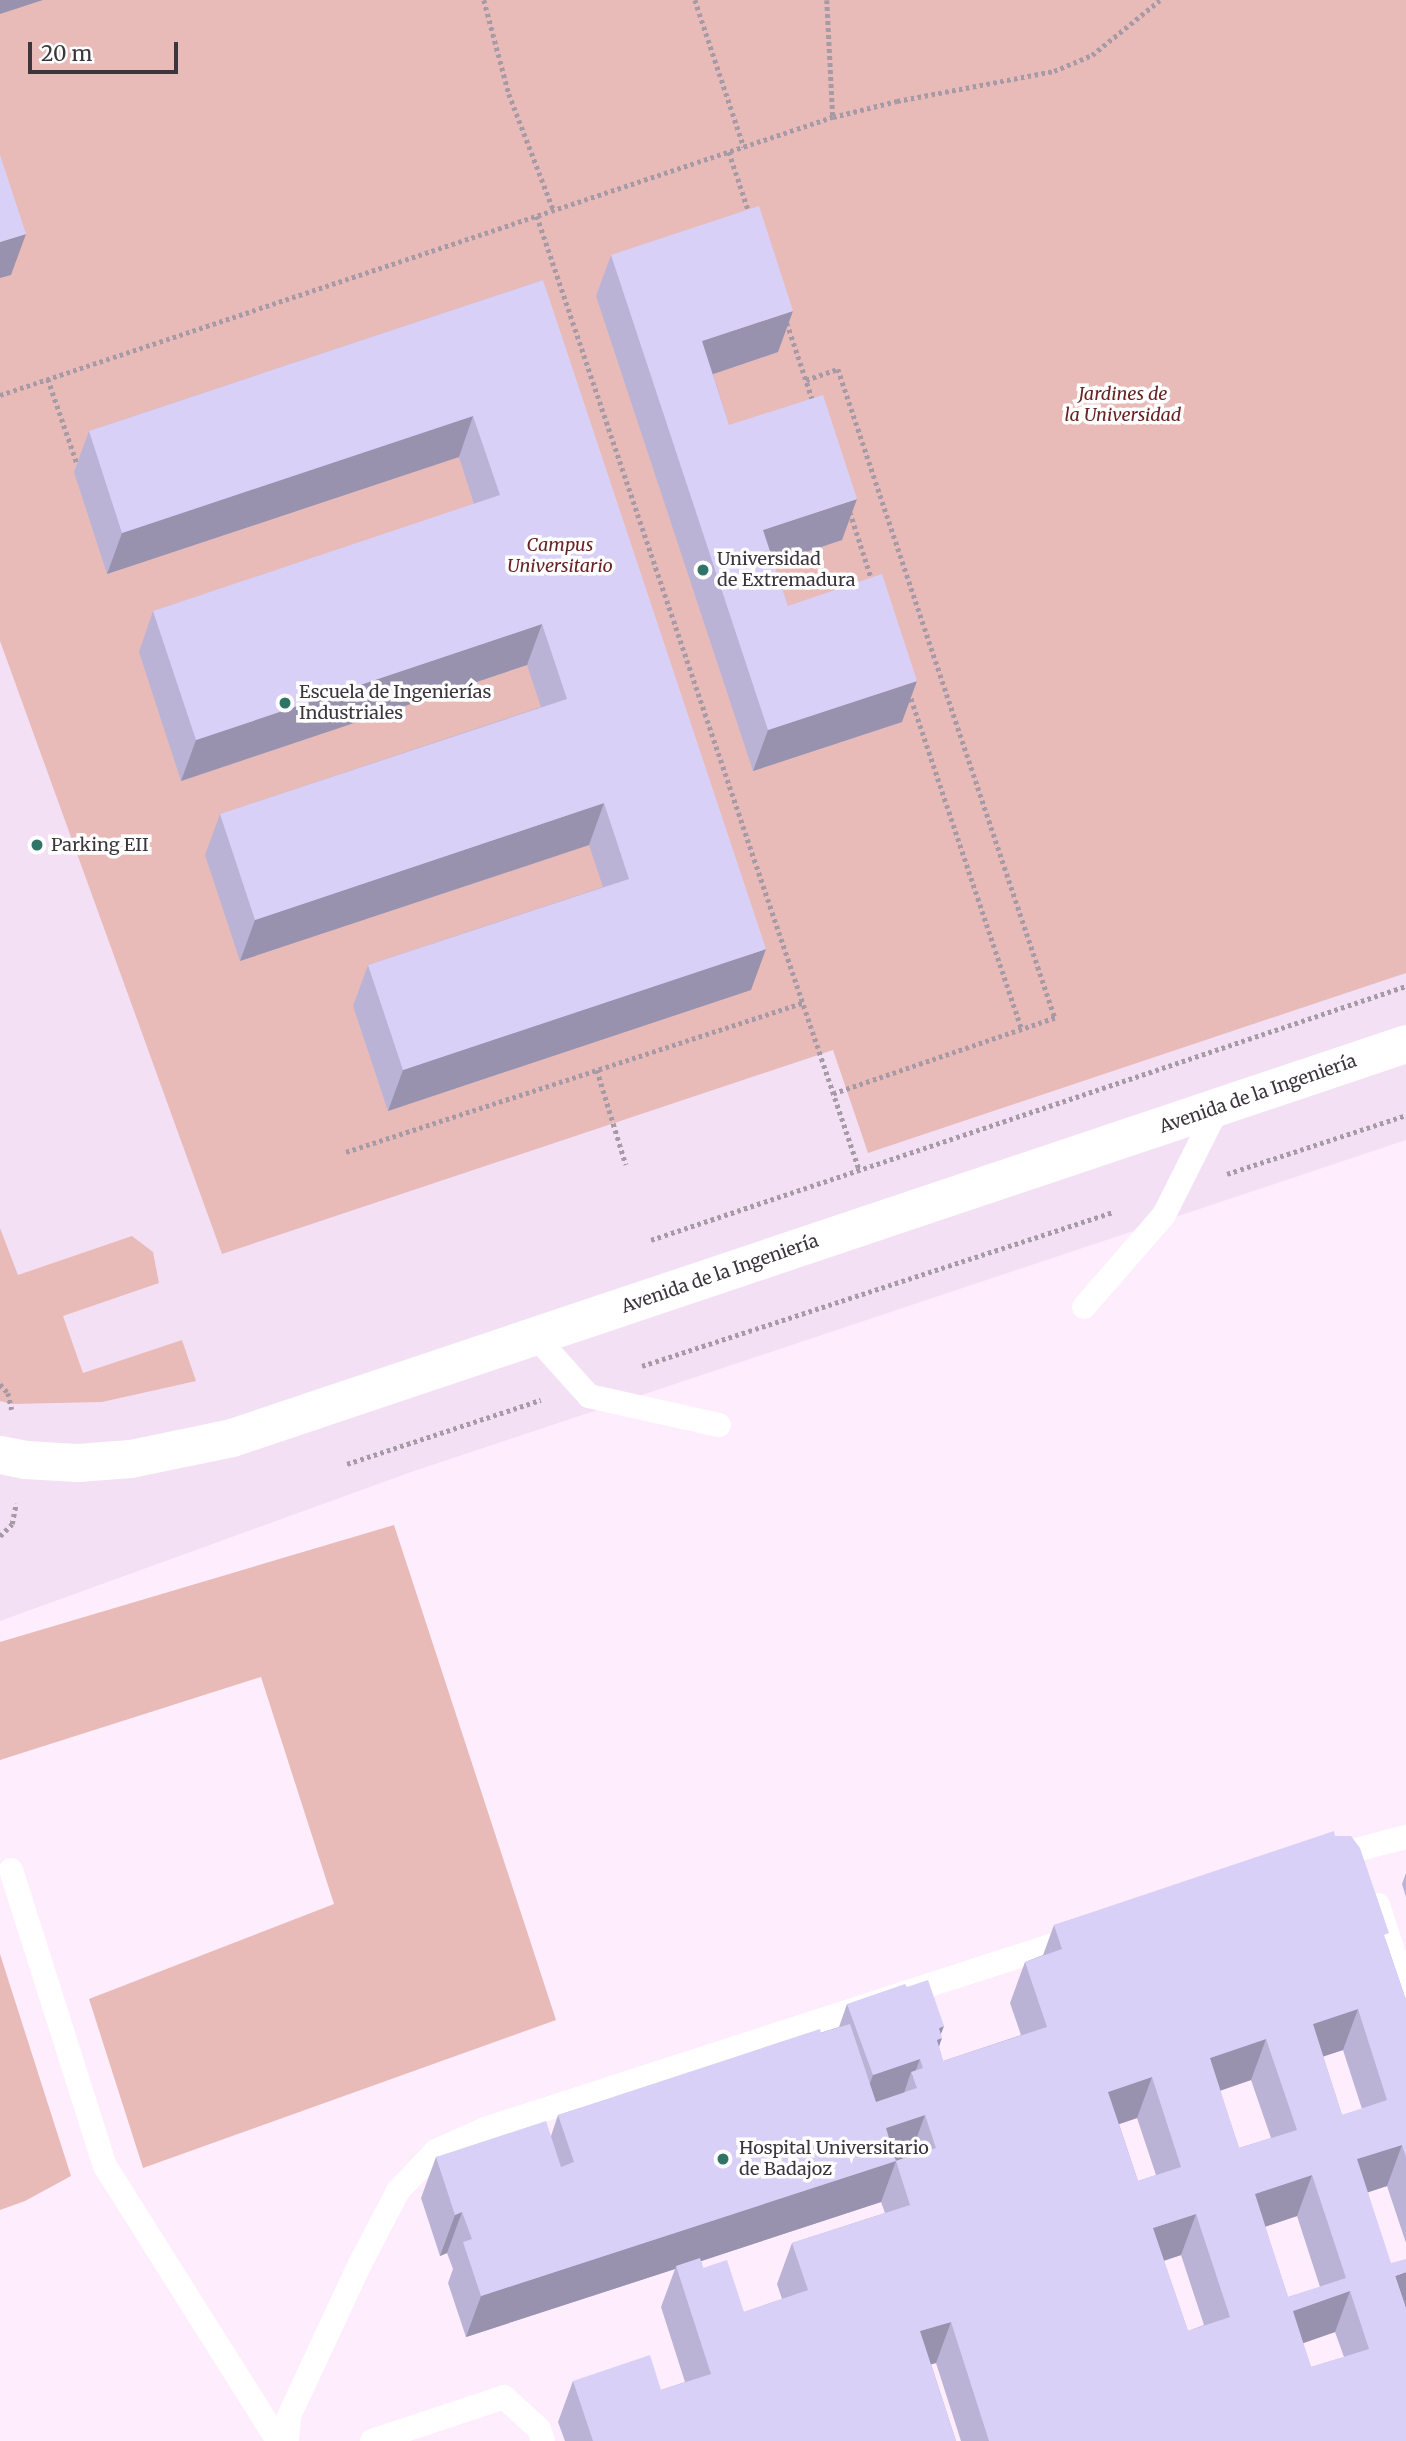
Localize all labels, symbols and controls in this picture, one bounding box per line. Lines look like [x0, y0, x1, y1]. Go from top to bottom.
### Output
scale bar [32, 28, 182, 72]
text: 20 m [41, 40, 92, 67]
park label: Jardines de la Universidad [1065, 384, 1181, 426]
park label: Campus Universitario [507, 535, 613, 578]
place label: Universidad de Extremadura [717, 549, 855, 592]
marker: Universidad de Extremadura [695, 562, 711, 578]
place label: Escuela de Ingenierías Industriales [299, 682, 491, 724]
marker: Escuela de Ingenierías Industriales [277, 695, 293, 711]
place label: Parking EII [51, 834, 149, 856]
marker: Parking EII [29, 837, 45, 853]
street label: Avenida de la Ingeniería [1157, 1050, 1359, 1138]
street label: Avenida de la Ingeniería [619, 1230, 821, 1318]
place label: Hospital Universitario de Badajoz [739, 2138, 929, 2180]
marker: Hospital Universitario de Badajoz [713, 2149, 733, 2169]

